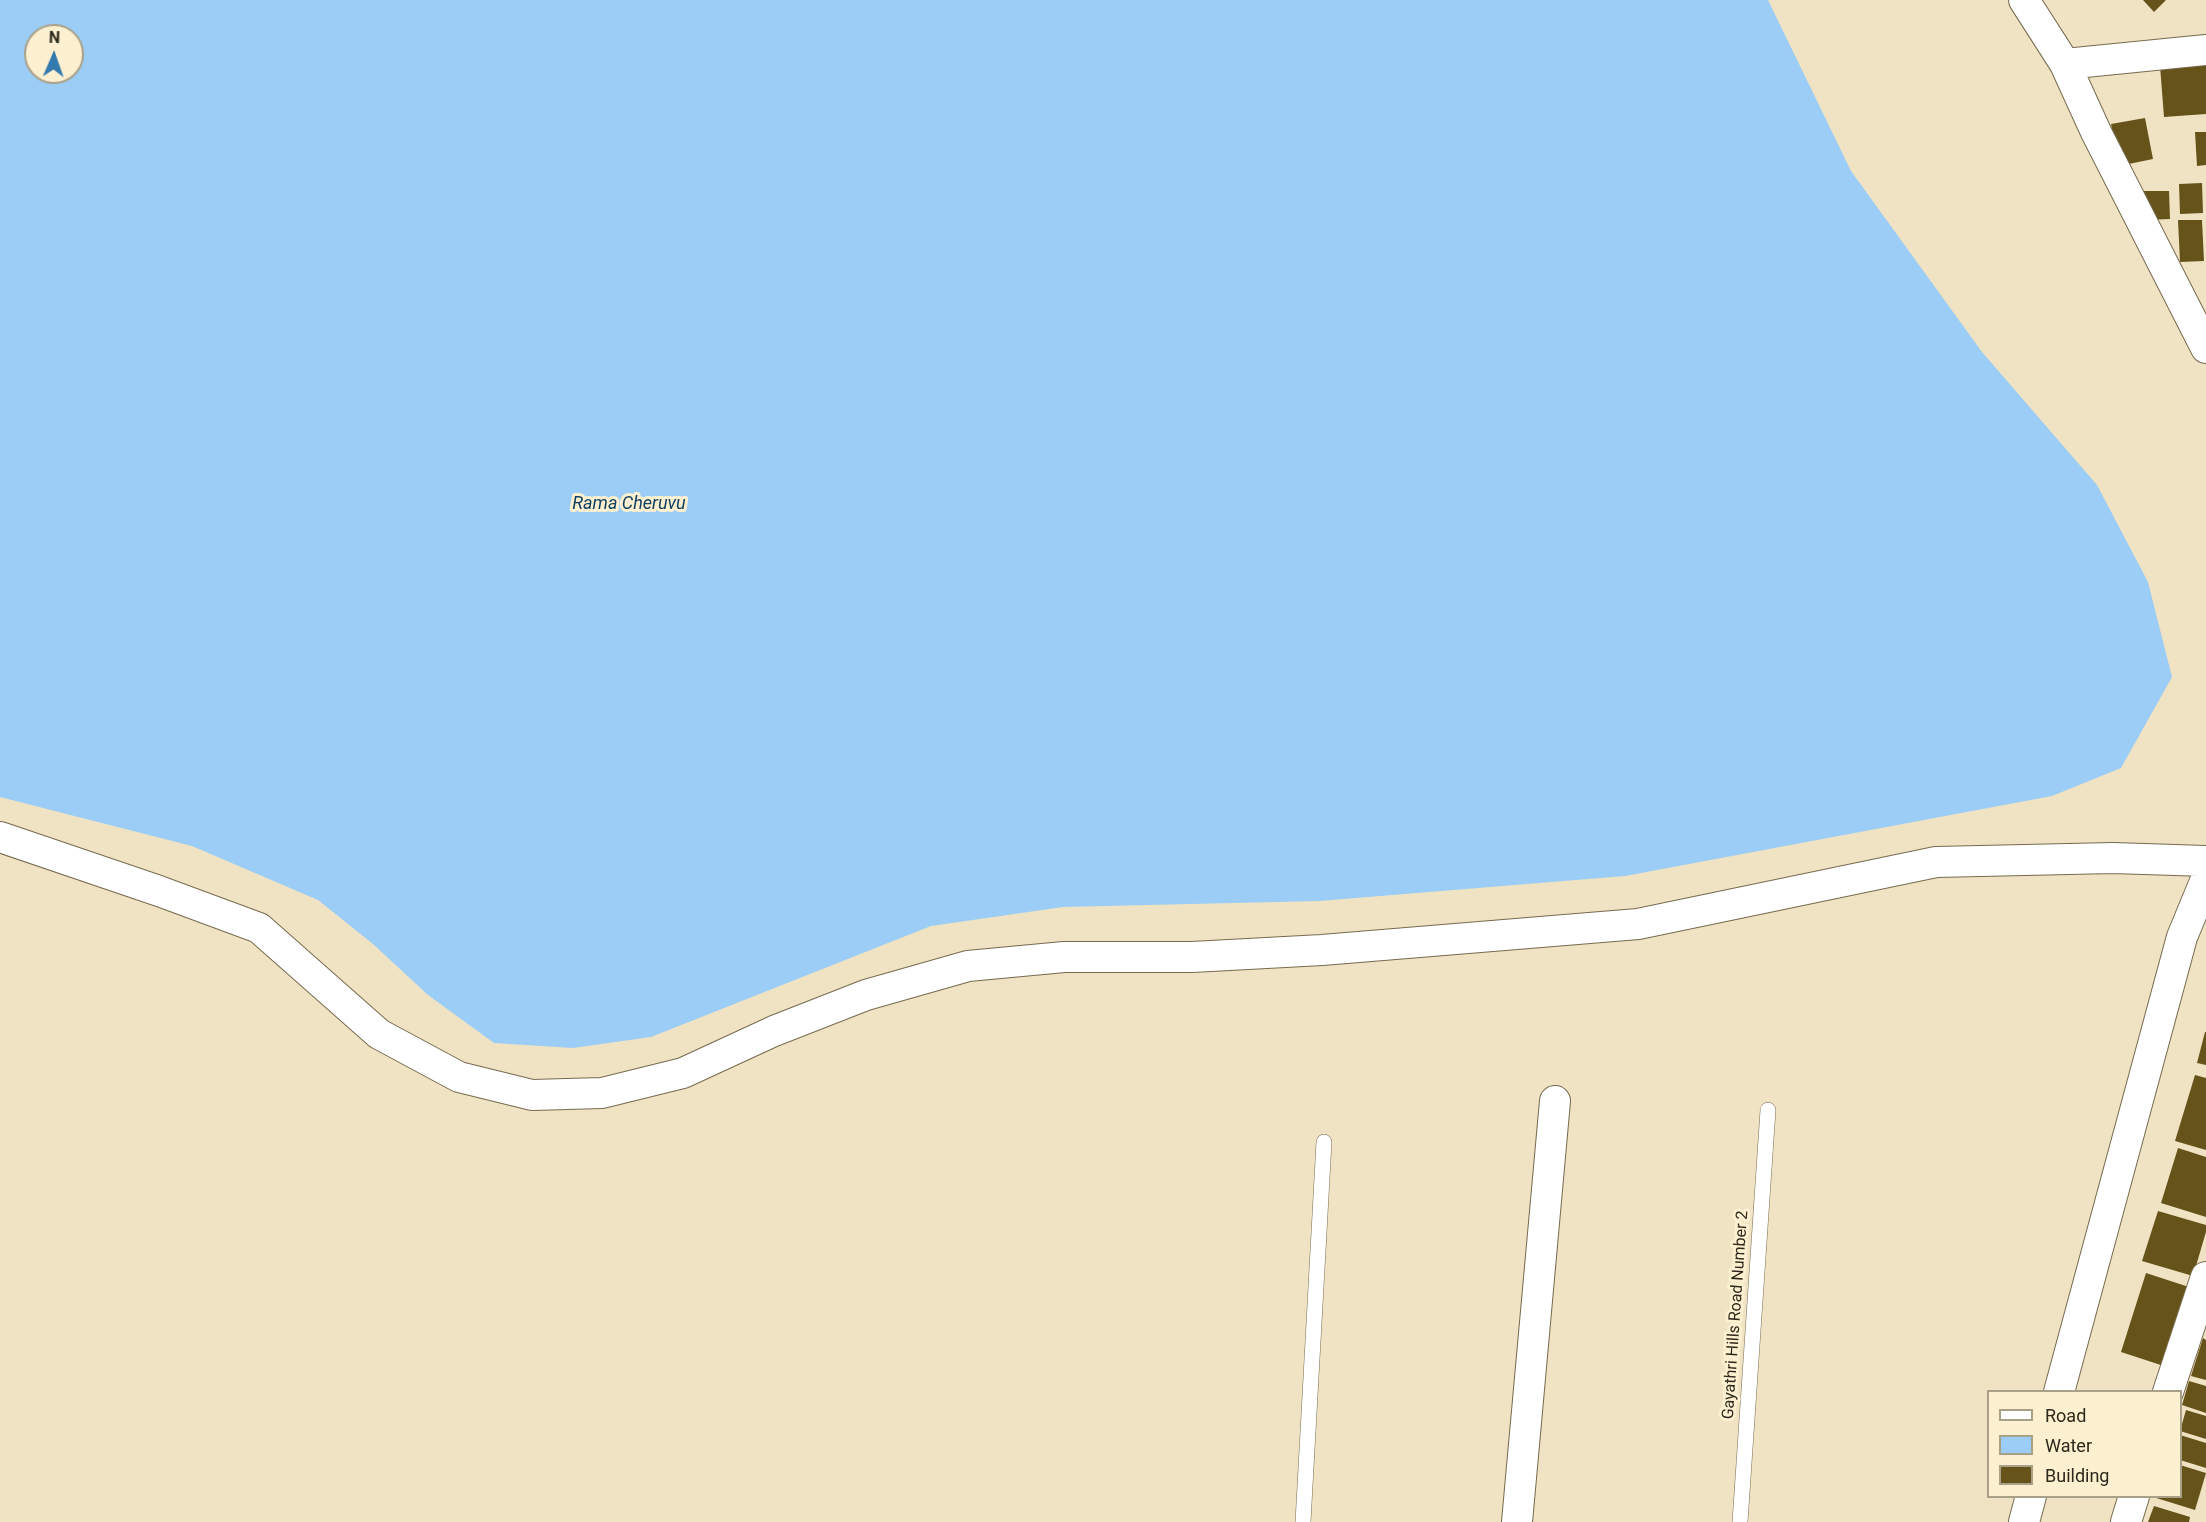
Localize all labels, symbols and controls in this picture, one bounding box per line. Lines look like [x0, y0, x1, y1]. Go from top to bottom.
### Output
north arrow [24, 24, 84, 84]
text: N [49, 28, 61, 47]
water label: Rama Cheruvu [572, 493, 686, 515]
street label: Gayathri Hills Road Number 2 [1719, 1210, 1753, 1420]
legend [1987, 1390, 2182, 1498]
text: Road [2045, 1405, 2086, 1426]
text: Water [2045, 1435, 2092, 1456]
text: Building [2045, 1465, 2109, 1486]

